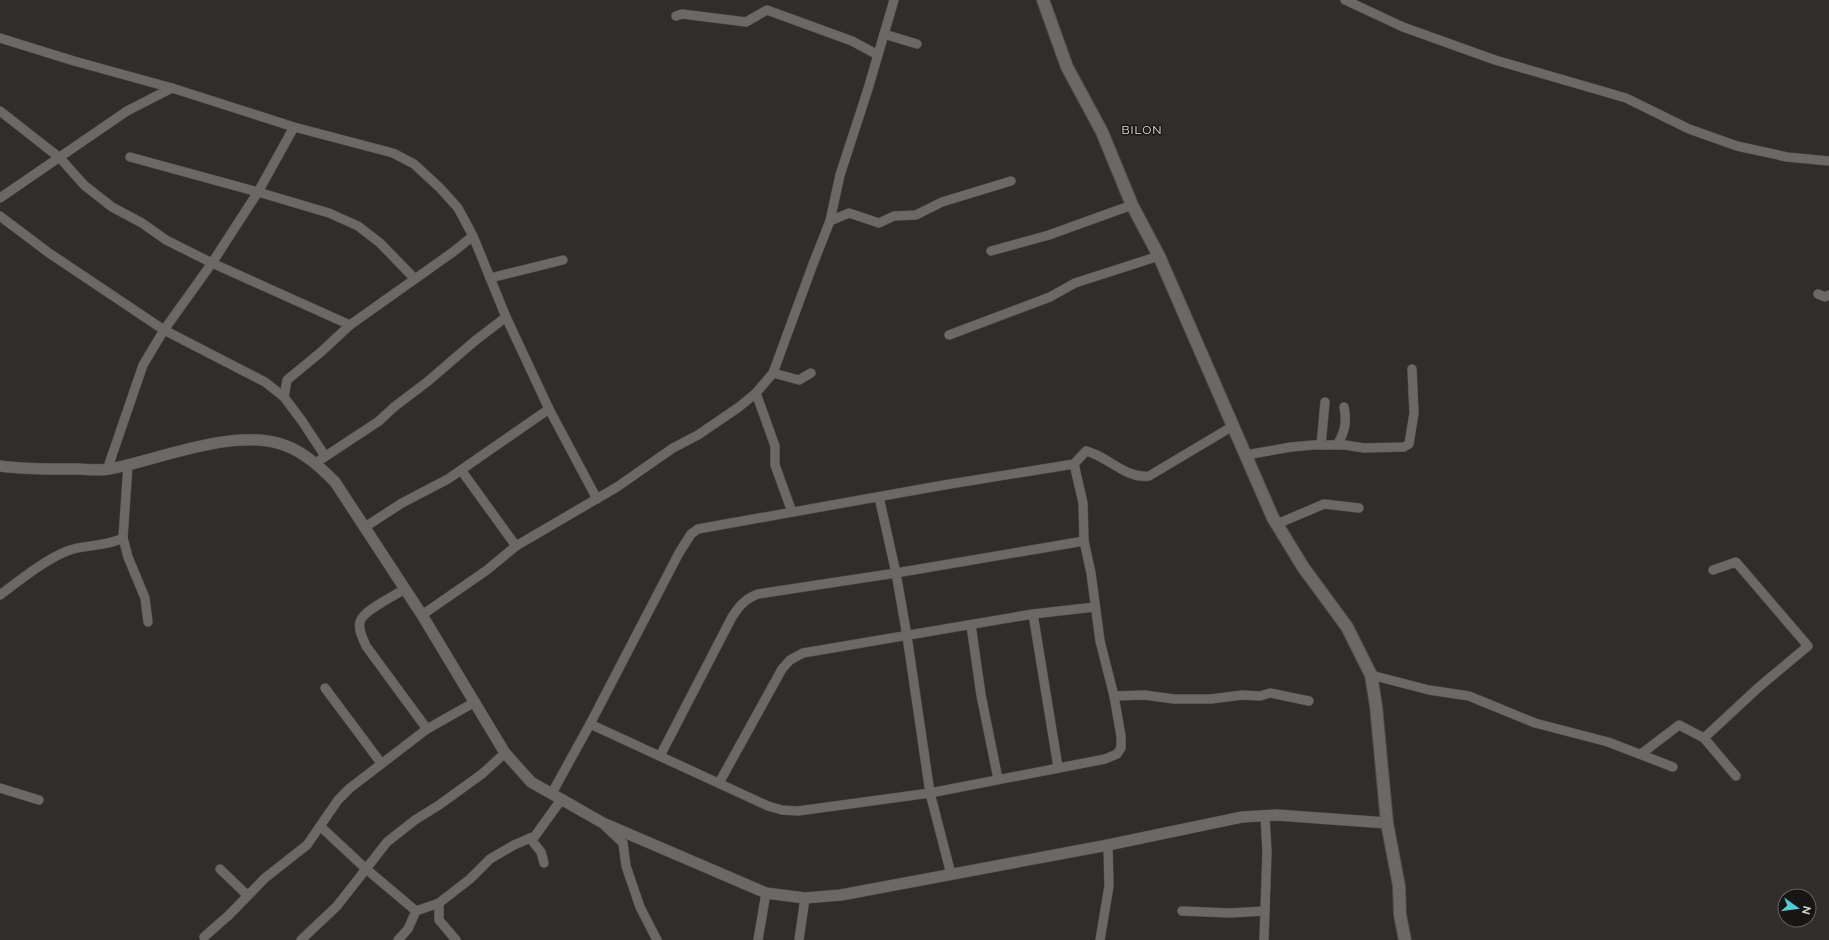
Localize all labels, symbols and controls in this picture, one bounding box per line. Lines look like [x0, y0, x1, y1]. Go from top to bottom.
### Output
district label: BILON [1122, 123, 1162, 137]
north arrow [1777, 888, 1817, 928]
text: N [1799, 905, 1814, 916]

